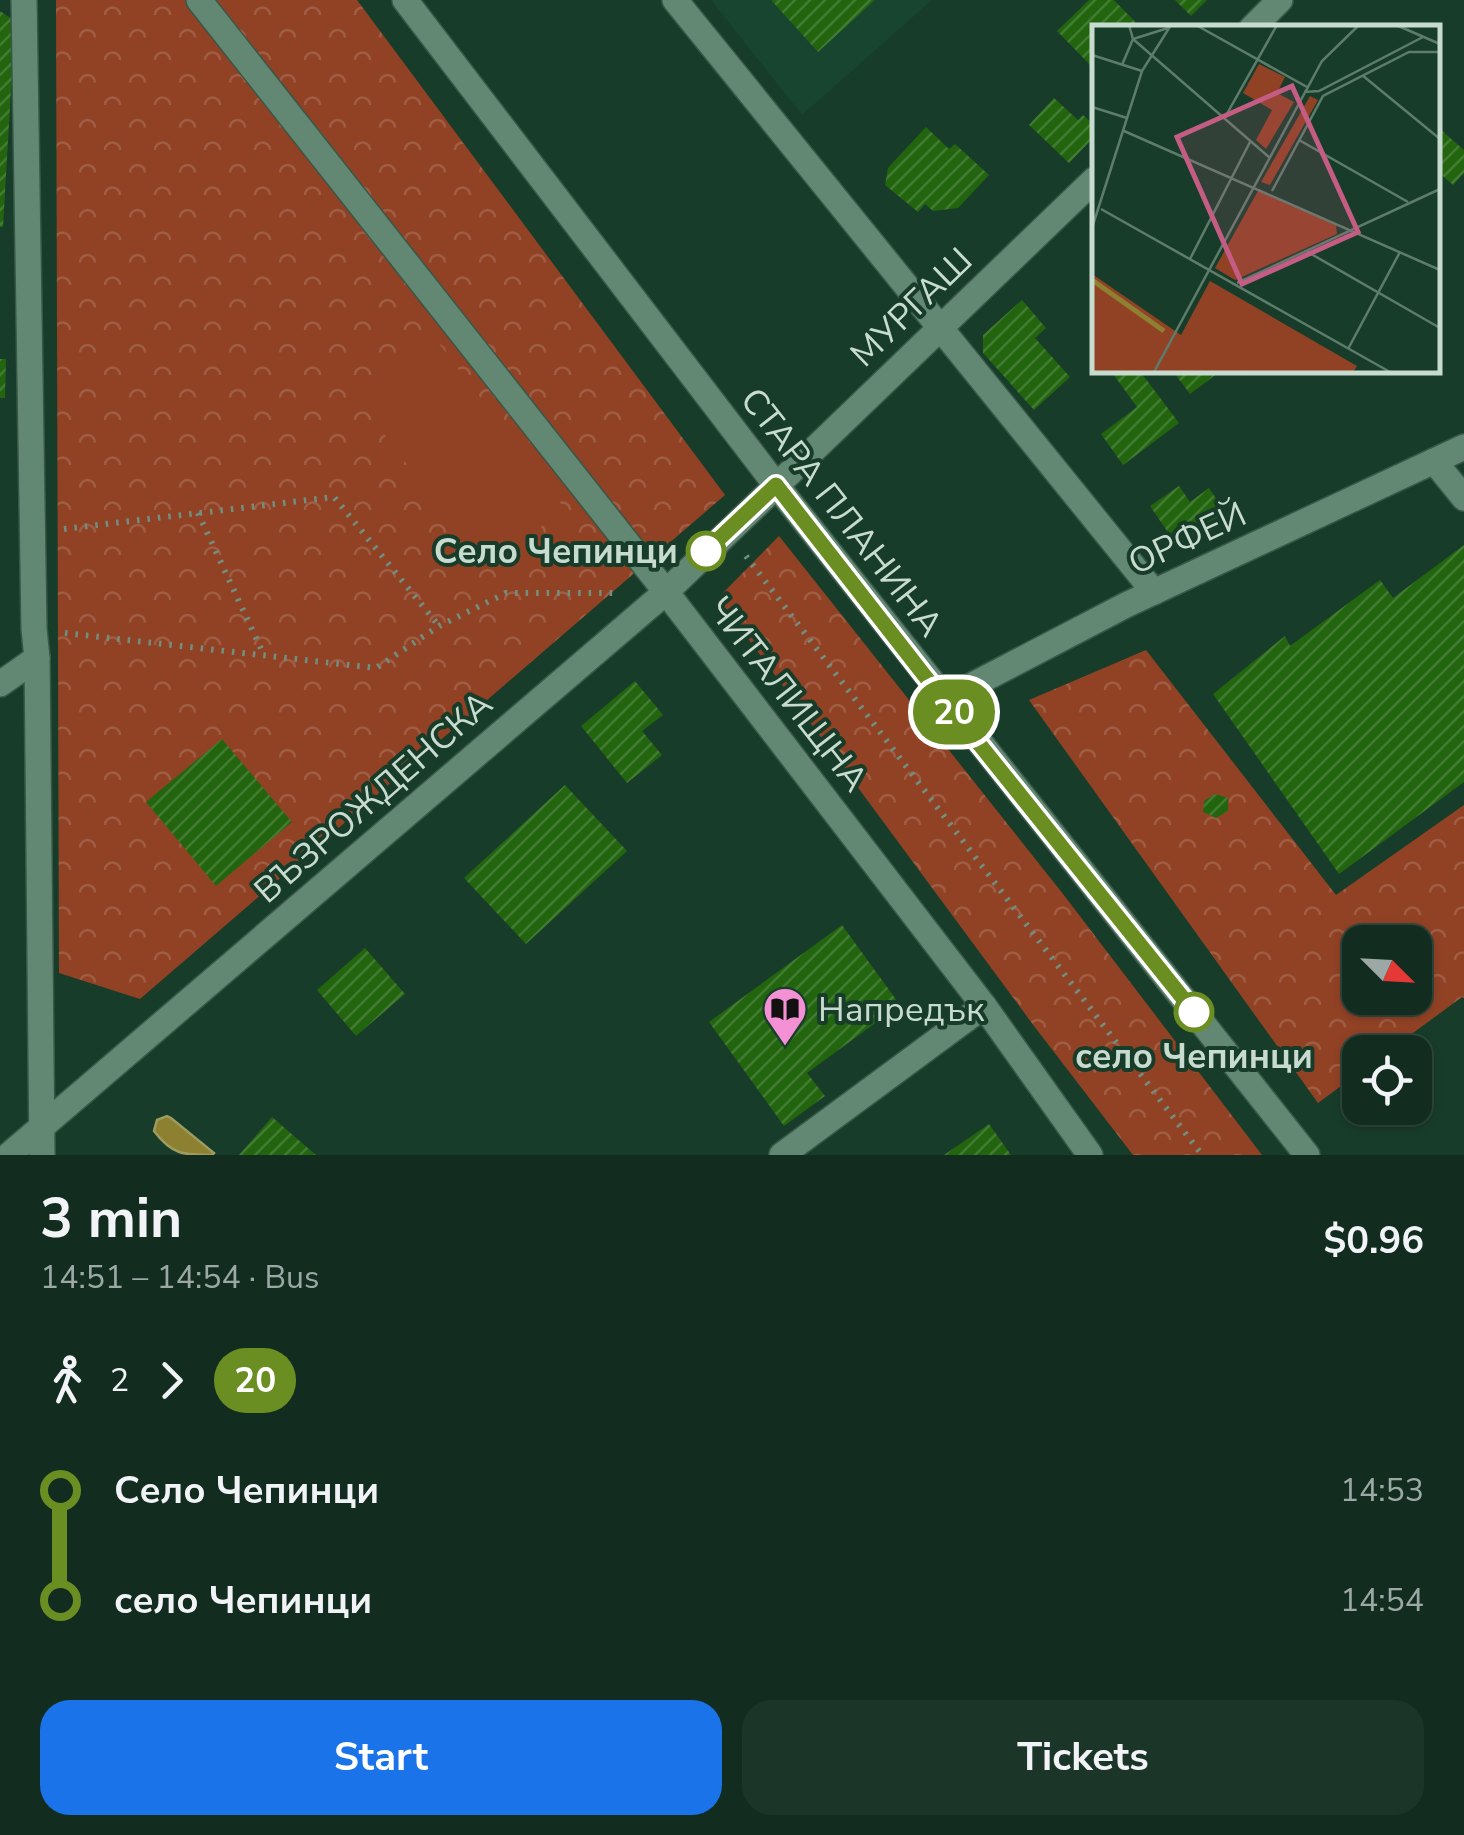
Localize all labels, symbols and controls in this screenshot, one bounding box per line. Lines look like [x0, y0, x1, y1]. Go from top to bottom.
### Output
inset map [1092, 25, 1439, 372]
street label: МУРГАШ [840, 237, 983, 377]
street label: СТАРА ПЛАНИНА [730, 378, 954, 646]
street label: ОРФЕЙ [1121, 491, 1254, 586]
place label: Село Чепинци [434, 528, 678, 575]
marker: Село Чепинци [687, 532, 725, 570]
street label: ЧИТАЛИЩНА [697, 587, 879, 802]
line badge: 20 [909, 680, 999, 744]
street label: ВЪЗРОЖДЕНСКА [244, 681, 502, 914]
text: 20 [933, 689, 975, 736]
north arrow [1342, 925, 1432, 1015]
map controls [1342, 925, 1432, 1125]
library icon: Напредък [762, 986, 808, 1047]
place label: Напредък [818, 986, 985, 1033]
marker: село Чепинци [1175, 993, 1213, 1031]
place label: село Чепинци [1075, 1033, 1313, 1080]
button: locate [1342, 1035, 1432, 1125]
text: 3 min [40, 1181, 182, 1256]
text: $0.96 [1323, 1215, 1424, 1266]
text: 14:51 – 14:54 · Bus [40, 1256, 319, 1299]
icon: walk [40, 1353, 95, 1408]
icon: forward [144, 1353, 199, 1408]
text: 20 [234, 1357, 276, 1404]
text: 2 [110, 1359, 129, 1402]
text: Село Чепинци [114, 1465, 379, 1516]
text: 14:53 [1340, 1469, 1424, 1512]
text: село Чепинци [114, 1575, 372, 1626]
text: 14:54 [1340, 1579, 1424, 1622]
button: Start [40, 1700, 722, 1815]
button: Tickets [742, 1700, 1424, 1815]

